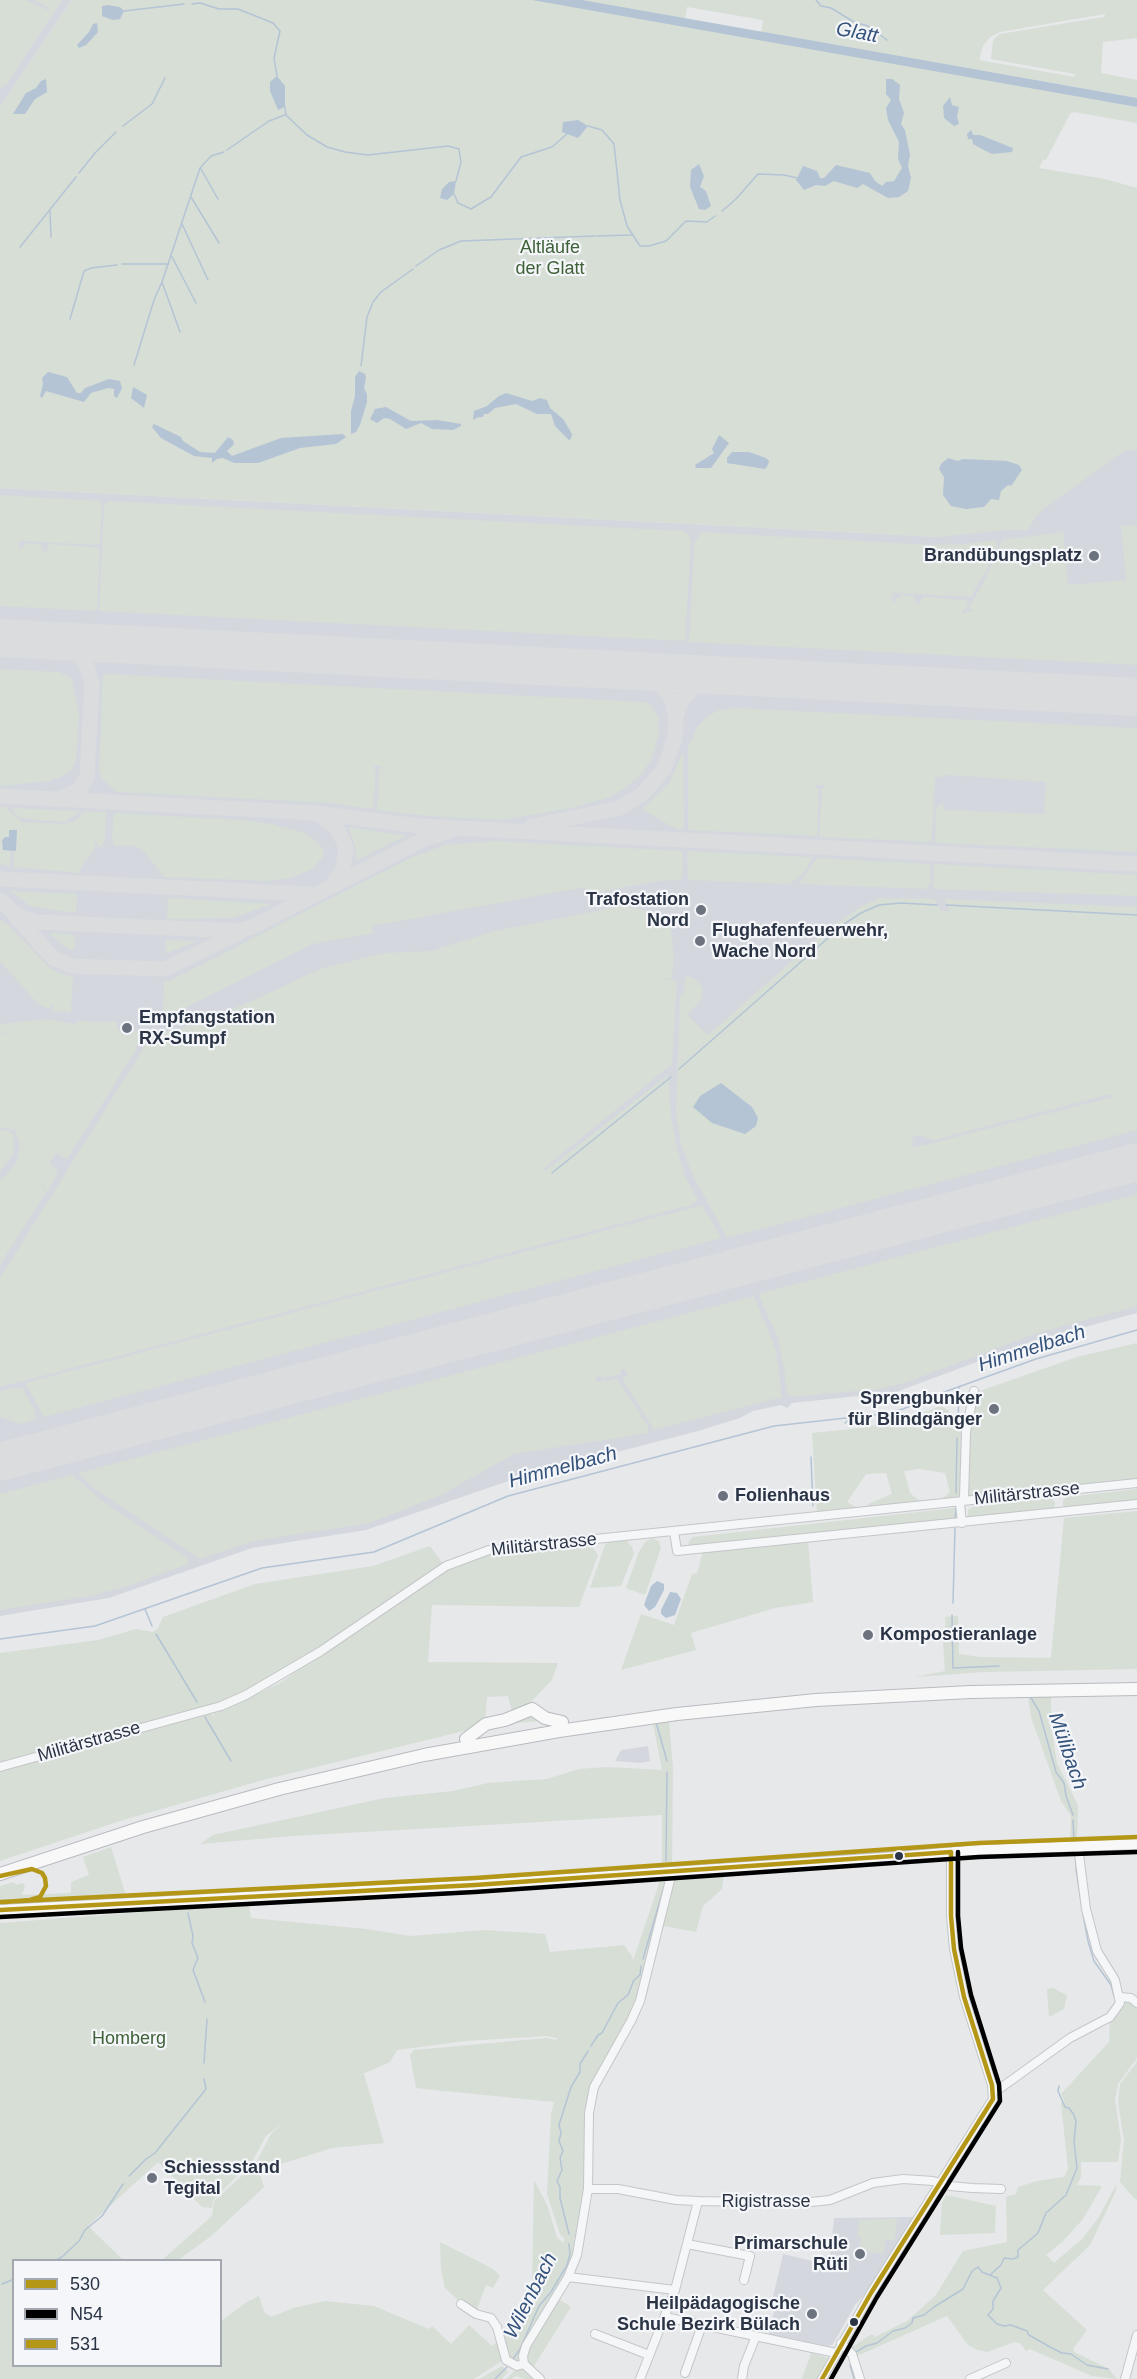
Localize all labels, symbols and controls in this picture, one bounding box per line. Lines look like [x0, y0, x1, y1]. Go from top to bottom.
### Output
water label: Glatt [834, 18, 880, 48]
park label: Altläufe der Glatt [515, 237, 585, 280]
place label: Brandübungsplatz [924, 545, 1082, 567]
marker: Brandübungsplatz [1087, 549, 1101, 563]
place label: Trafostation Nord [586, 889, 689, 932]
marker: Trafostation Nord [694, 903, 708, 917]
place label: Flughafenfeuerwehr, Wache Nord [712, 920, 888, 962]
marker: Flughafenfeuerwehr, Wache Nord [693, 934, 707, 948]
place label: Empfangstation RX-Sumpf [139, 1007, 275, 1050]
marker: Empfangstation RX-Sumpf [120, 1021, 134, 1035]
water label: Himmelbach [975, 1320, 1089, 1378]
place label: Sprengbunker für Blindgänger [848, 1388, 982, 1430]
marker: Sprengbunker für Blindgänger [987, 1402, 1001, 1416]
water label: Himmelbach [506, 1442, 620, 1494]
street label: Militärstrasse [973, 1478, 1081, 1510]
place label: Folienhaus [735, 1485, 830, 1507]
marker: Folienhaus [716, 1489, 730, 1503]
street label: Militärstrasse [490, 1529, 598, 1561]
place label: Kompostieranlage [880, 1624, 1037, 1646]
marker: Kompostieranlage [861, 1628, 875, 1642]
water label: Mülibach [1043, 1709, 1091, 1793]
street label: Militärstrasse [35, 1717, 143, 1767]
unlabelled marker [893, 1850, 905, 1862]
park label: Homberg [92, 2028, 166, 2050]
place label: Schiessstand Tegital [164, 2157, 280, 2200]
marker: Schiessstand Tegital [145, 2171, 159, 2185]
street label: Rigistrasse [721, 2191, 811, 2213]
place label: Primarschule Rüti [734, 2233, 848, 2276]
marker: Primarschule Rüti [853, 2247, 867, 2261]
water label: Wilenbach [499, 2249, 563, 2343]
legend [12, 2259, 222, 2367]
text: 530 [70, 2274, 100, 2294]
place label: Heilpädagogische Schule Bezirk Bülach [617, 2293, 800, 2336]
text: N54 [70, 2304, 103, 2324]
marker: Heilpädagogische Schule Bezirk Bülach [805, 2307, 819, 2321]
unlabelled marker [848, 2316, 860, 2328]
text: 531 [70, 2334, 100, 2354]

